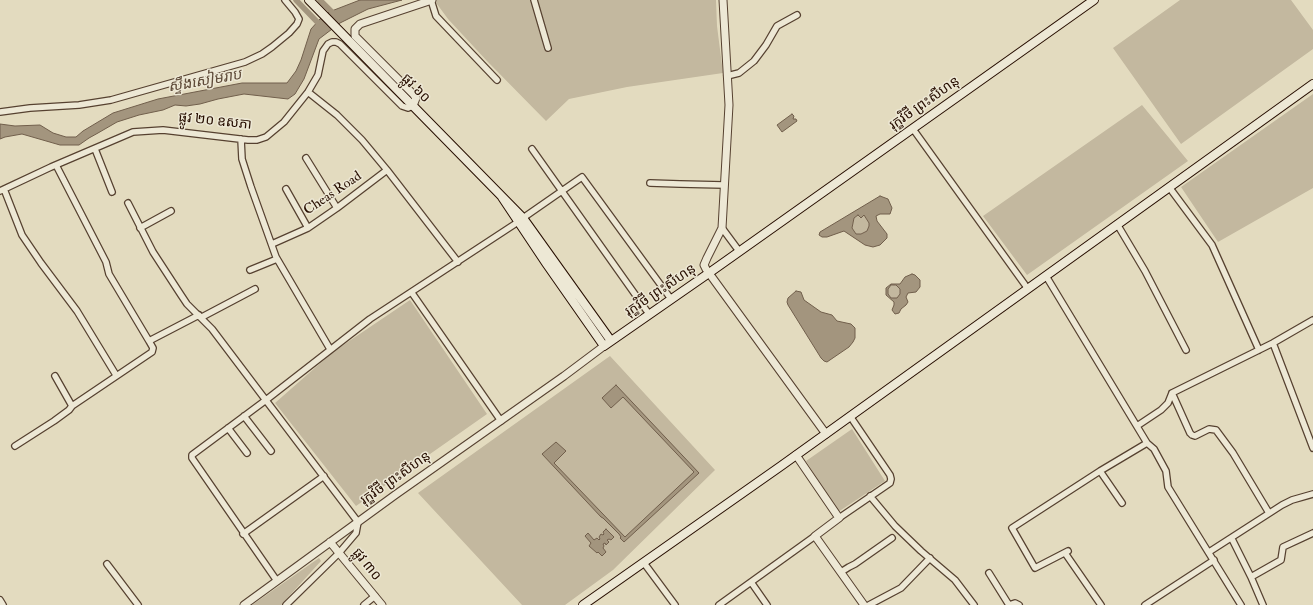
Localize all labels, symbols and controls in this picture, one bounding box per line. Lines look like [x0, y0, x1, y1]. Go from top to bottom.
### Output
water label: ស្ទឹងសៀមរាប [167, 67, 243, 97]
street label: ផ្លូវ ៦០ [397, 71, 433, 107]
street label: រុក្ខវិថី ព្រះសីហនុ [886, 73, 964, 135]
street label: ផ្លូវ ២០ ឧសភា [178, 110, 252, 134]
street label: Cheas Road [301, 169, 365, 219]
street label: រុក្ខវិថី ព្រះសីហនុ [622, 261, 700, 321]
street label: រុក្ខវិថី ព្រះសីហនុ [357, 448, 435, 510]
street label: ផ្លូវ ៣០ [348, 545, 384, 585]

